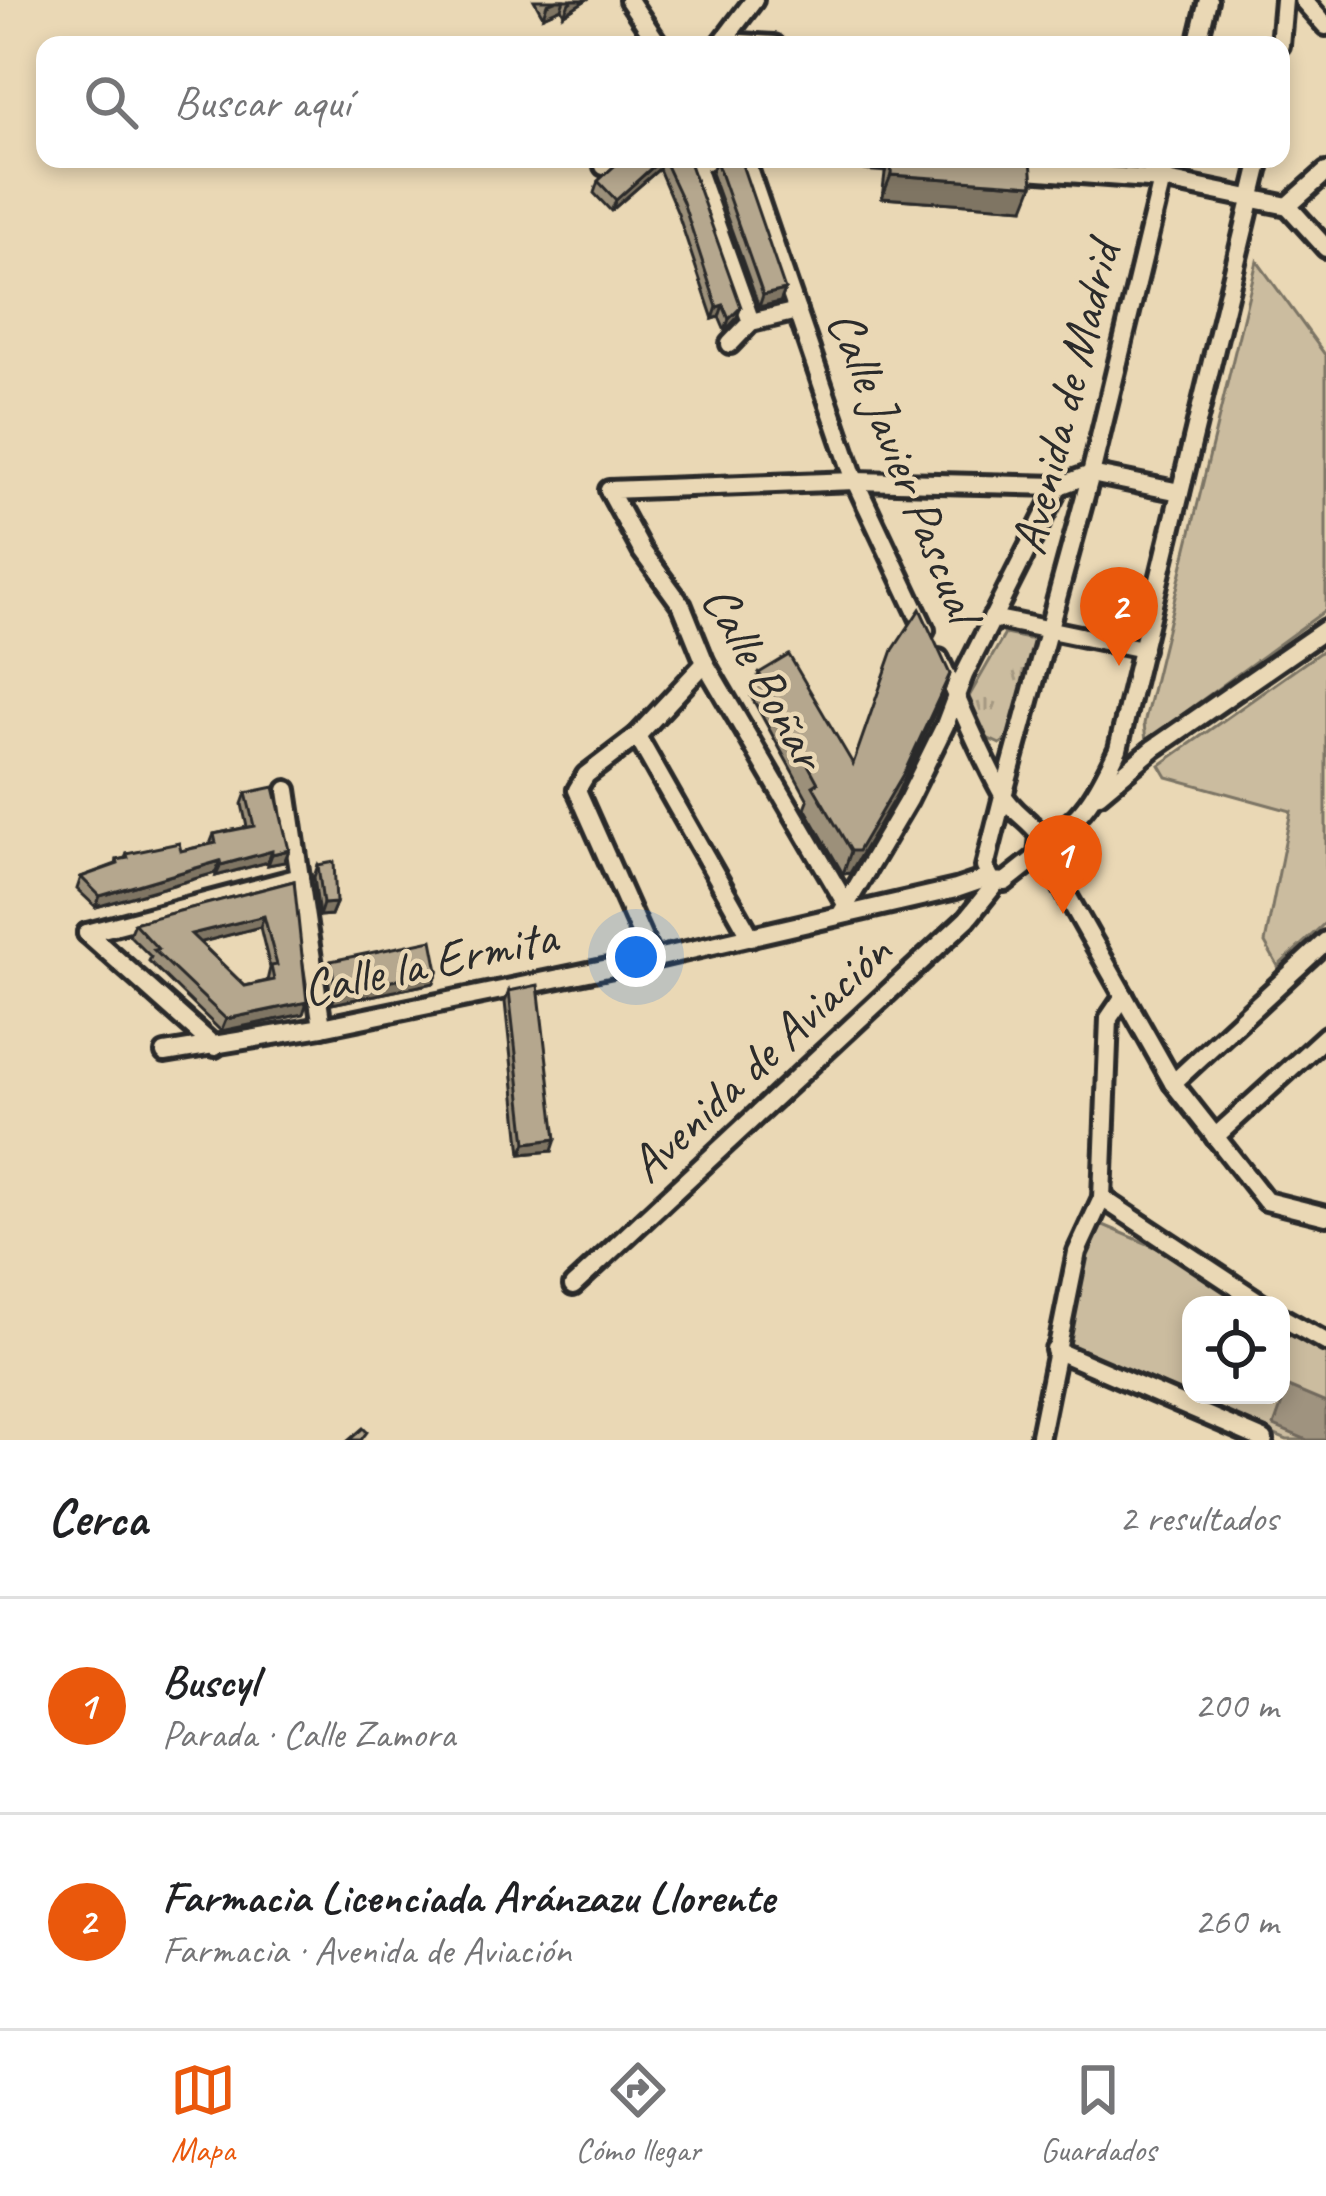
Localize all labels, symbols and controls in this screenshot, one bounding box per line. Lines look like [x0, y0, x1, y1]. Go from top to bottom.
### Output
search box [36, 36, 1290, 168]
icon: search [78, 69, 144, 135]
text: Buscar aquí [174, 74, 350, 131]
street label: Avenida de Madrid [995, 229, 1136, 561]
street label: Calle Javier Pascual [813, 301, 999, 638]
pin: 2 [1080, 567, 1158, 666]
street label: Calle Boñar [688, 573, 843, 784]
pin: 1 [1024, 815, 1102, 914]
street label: Calle la Ermita [296, 903, 565, 1020]
street label: Avenida de Aviación [615, 918, 906, 1196]
your location [606, 927, 666, 987]
map controls [1182, 1296, 1290, 1404]
button: locate [1182, 1296, 1290, 1404]
text: Cerca [48, 1486, 147, 1550]
text: 2 resultados [1119, 1494, 1278, 1543]
text: Buscyl [162, 1653, 258, 1710]
text: 1 [78, 1681, 96, 1730]
text: 200 m [1194, 1681, 1278, 1730]
text: Parada · Calle Zamora [162, 1710, 455, 1759]
text: Farmacia Licenciada Aránzazu Llorente [162, 1869, 774, 1926]
text: 2 [78, 1897, 96, 1946]
text: 260 m [1194, 1897, 1278, 1946]
text: Farmacia · Avenida de Aviación [162, 1926, 571, 1975]
tab: Mapa [170, 2057, 236, 2171]
tab: Cómo llegar [576, 2057, 701, 2171]
tab: Guardados [1040, 2057, 1156, 2171]

